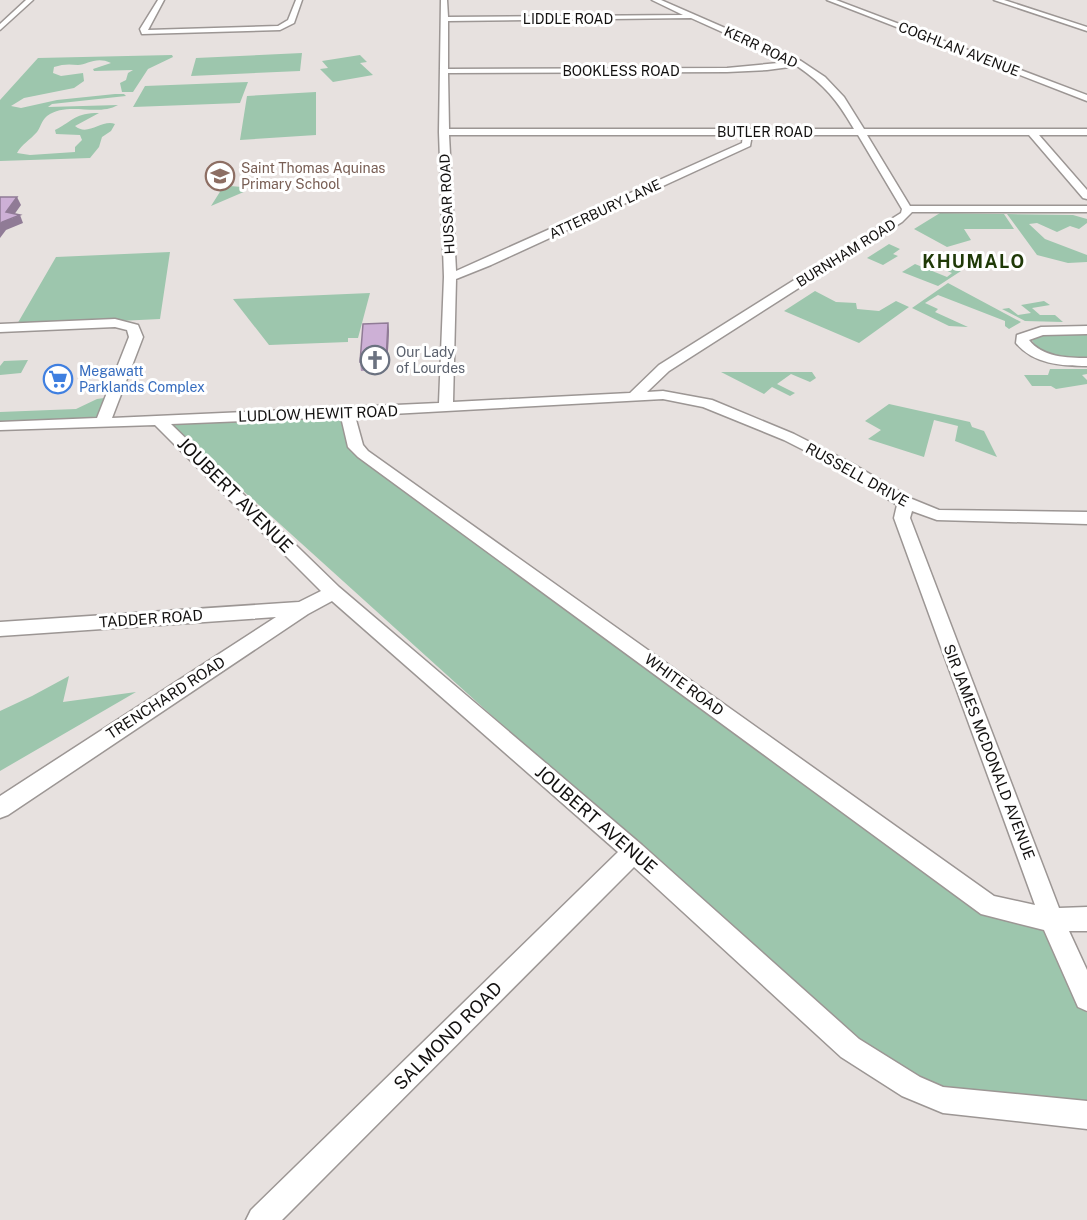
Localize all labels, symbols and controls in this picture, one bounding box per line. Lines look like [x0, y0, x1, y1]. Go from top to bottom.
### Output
street label: LIDDLE ROAD [523, 11, 613, 27]
street label: COGHLAN AVENUE [896, 18, 1022, 80]
street label: KERR ROAD [722, 23, 800, 71]
street label: BOOKLESS ROAD [562, 63, 680, 79]
street label: BUTLER ROAD [717, 124, 813, 140]
street label: HUSSAR ROAD [436, 153, 458, 255]
school or university icon: Saint Thomas Aquinas Primary School [204, 160, 236, 192]
place label: Saint Thomas Aquinas Primary School [241, 160, 385, 192]
street label: ATTERBURY LANE [546, 176, 664, 242]
street label: BURNHAM ROAD [793, 216, 899, 290]
district label: KHUMALO [922, 251, 1026, 272]
church icon: Our Lady of Lourdes [359, 344, 391, 376]
place label: Our Lady of Lourdes [396, 344, 465, 376]
supermarket icon: Megawatt Parklands Complex [42, 363, 74, 395]
place label: Megawatt Parklands Complex [79, 363, 205, 395]
street label: LUDLOW HEWIT ROAD [238, 402, 398, 425]
street label: JOUBERT AVENUE [173, 433, 297, 557]
street label: RUSSELL DRIVE [803, 439, 912, 510]
street label: TADDER ROAD [99, 606, 203, 631]
street label: SIR JAMES MCDONALD AVENUE [940, 642, 1039, 862]
street label: WHITE ROAD [642, 650, 727, 719]
street label: TRENCHARD ROAD [103, 653, 228, 742]
street label: JOUBERT AVENUE [531, 761, 662, 878]
street label: SALMOND ROAD [389, 977, 506, 1094]

